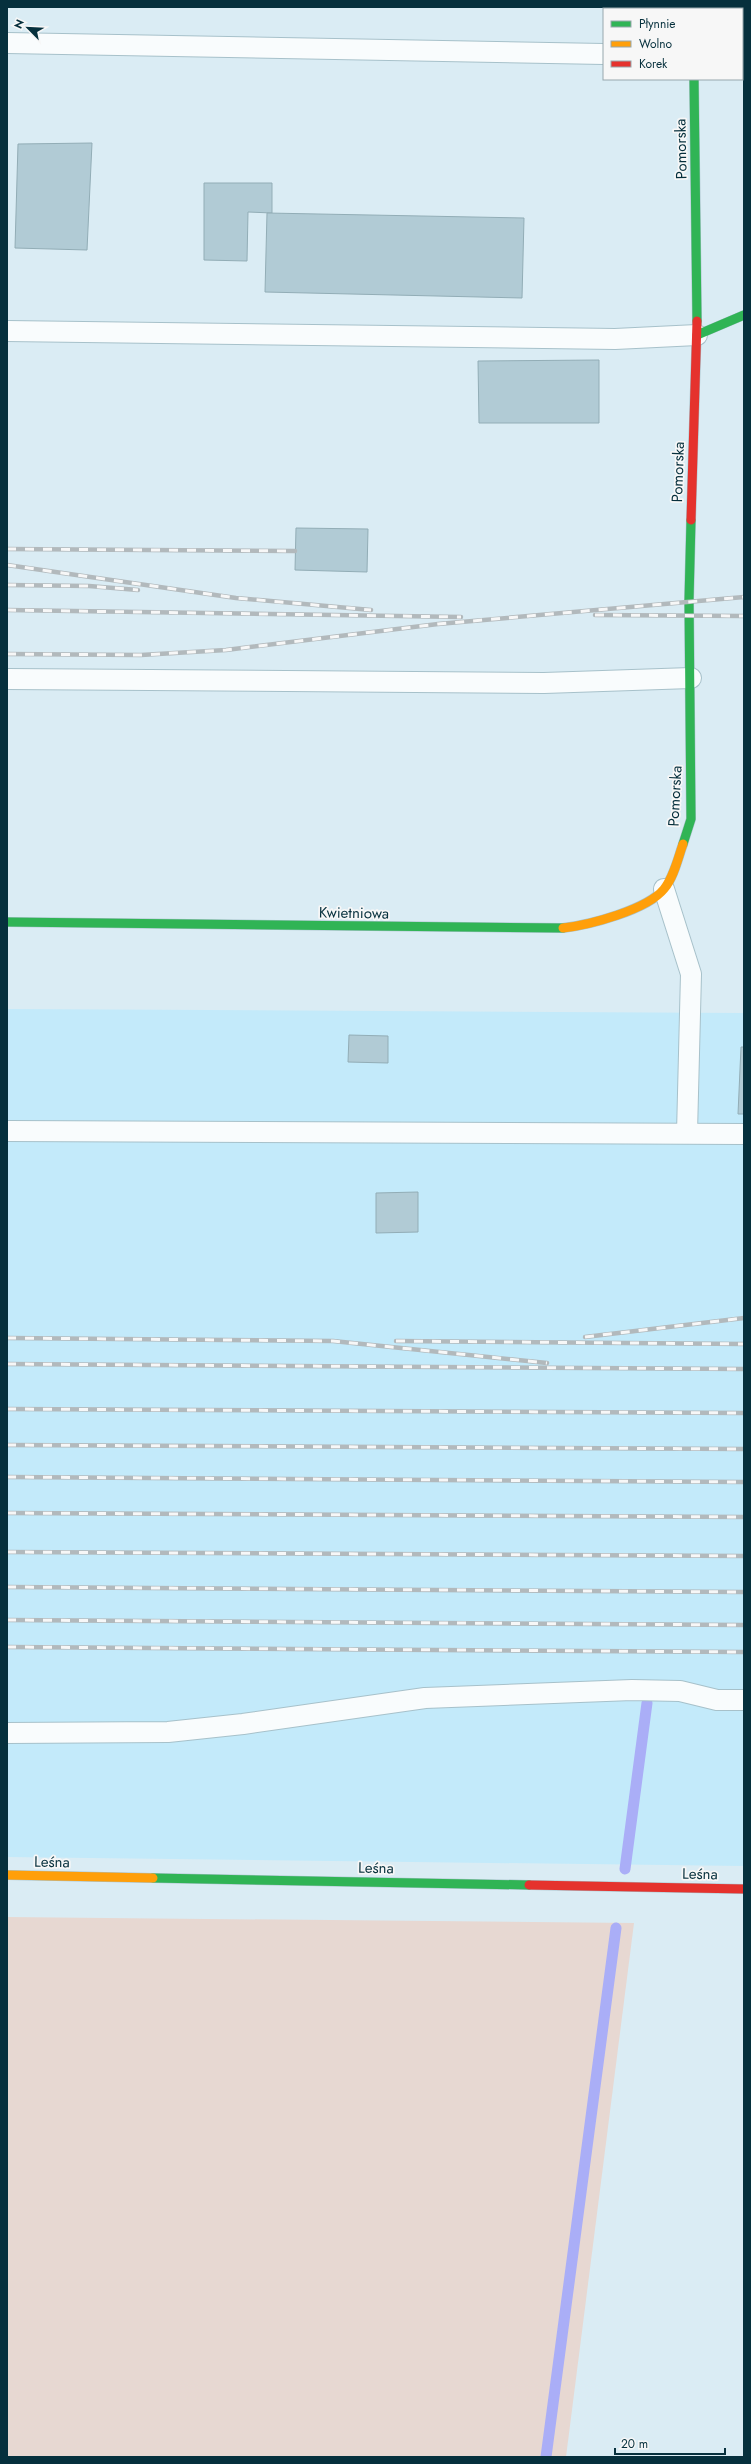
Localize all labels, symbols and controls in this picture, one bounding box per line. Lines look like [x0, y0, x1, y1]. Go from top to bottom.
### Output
north arrow [8, 8, 48, 48]
legend [603, 8, 743, 80]
text: Płynnie [639, 15, 676, 33]
text: N [10, 17, 28, 31]
text: Wolno [639, 35, 673, 53]
text: Korek [639, 55, 668, 73]
street label: Pomorska [669, 118, 693, 180]
street label: Pomorska [666, 441, 690, 503]
street label: Pomorska [662, 765, 688, 827]
street label: Kwietniowa [319, 901, 389, 925]
street label: Leśna [34, 1851, 70, 1873]
street label: Leśna [358, 1857, 394, 1879]
street label: Leśna [682, 1863, 718, 1885]
scale bar [615, 2430, 725, 2456]
text: 20 m [621, 2435, 648, 2453]

